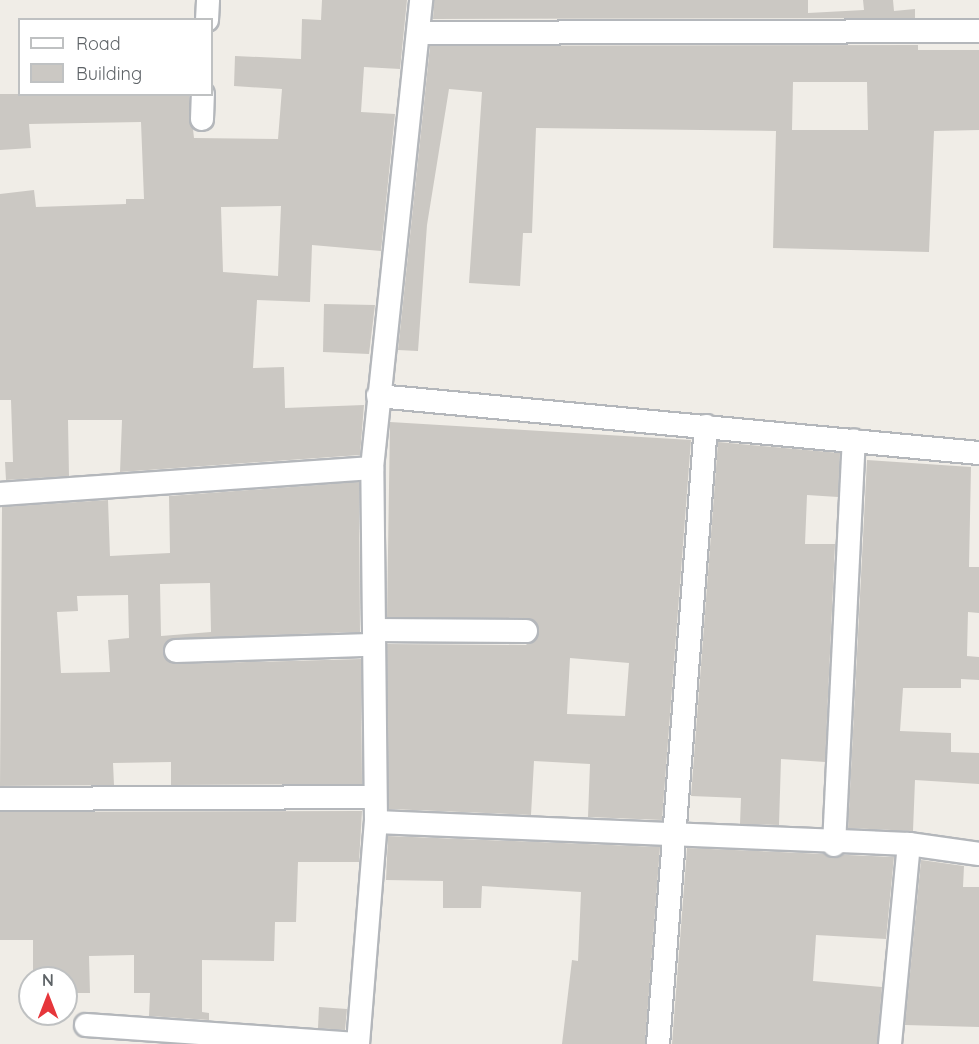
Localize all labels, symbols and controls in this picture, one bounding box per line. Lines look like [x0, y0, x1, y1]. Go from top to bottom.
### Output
legend [18, 18, 213, 96]
text: Road [76, 32, 121, 55]
text: Building [76, 62, 142, 85]
north arrow [18, 966, 78, 1026]
text: N [42, 970, 54, 990]

